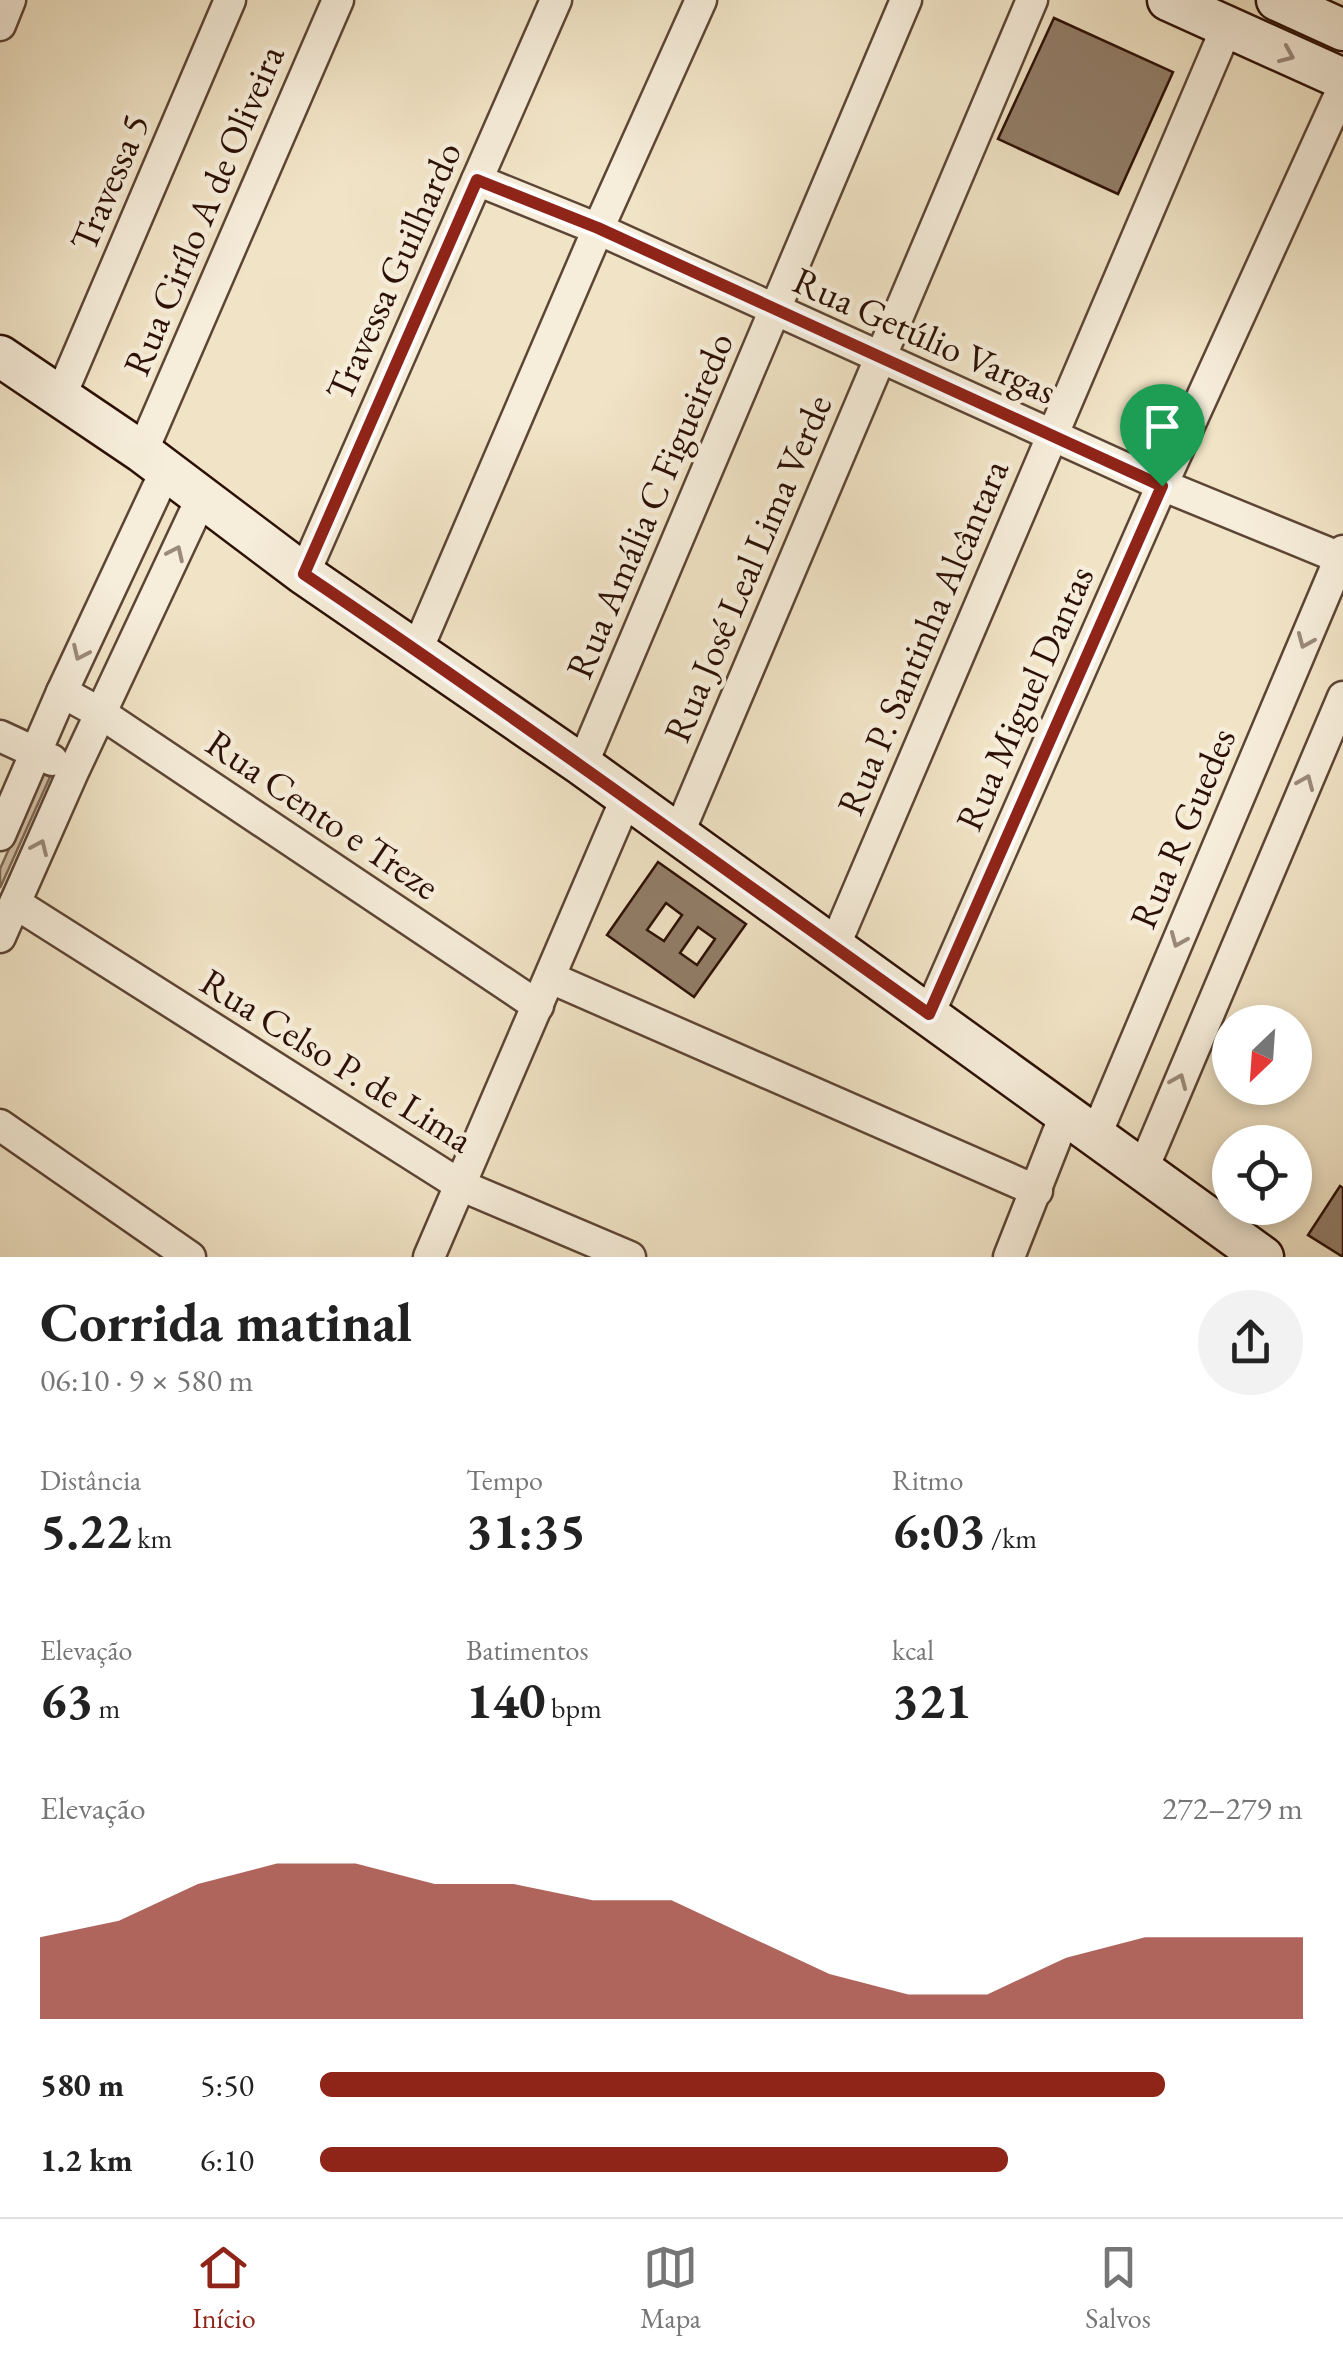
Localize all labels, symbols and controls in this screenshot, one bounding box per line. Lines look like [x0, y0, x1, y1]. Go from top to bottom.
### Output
street label: Rua Cirílo A de Oliveira [111, 37, 295, 383]
one-way arrow [1277, 43, 1295, 63]
street label: Travessa 5 [58, 106, 160, 258]
street label: Travessa Guilhardo [314, 134, 472, 408]
street label: Rua Getúlio Vargas [786, 255, 1064, 415]
street label: Rua Amália C Figueiredo [554, 325, 744, 685]
pin [1120, 384, 1205, 487]
street label: Rua José Leal Lima Verde [652, 387, 842, 749]
icon: arrive [1135, 399, 1190, 454]
street label: Rua P. Santinha Alcântara [825, 451, 1019, 822]
one-way arrow [164, 545, 184, 563]
street label: Rua Miguel Dantas [944, 558, 1104, 838]
one-way arrow [1297, 631, 1317, 649]
one-way arrow [72, 643, 92, 661]
street label: Rua Cento e Treze [197, 718, 449, 910]
street label: Rua R Guedes [1118, 720, 1246, 936]
one-way arrow [1295, 774, 1315, 792]
one-way arrow [27, 839, 47, 857]
one-way arrow [1170, 930, 1190, 948]
street label: Rua Celso P. de Lima [192, 957, 483, 1164]
north arrow [1212, 1005, 1312, 1105]
map controls [1212, 1005, 1312, 1225]
one-way arrow [1167, 1073, 1187, 1091]
button: locate [1212, 1125, 1312, 1225]
text: Corrida matinal [40, 1286, 412, 1357]
button: share [1198, 1290, 1303, 1395]
text: 06:10 · 9 × 580 m [40, 1359, 253, 1401]
text: Distância [40, 1462, 141, 1498]
text: Tempo [466, 1462, 543, 1498]
text: Ritmo [892, 1462, 963, 1498]
text: 5.22 [40, 1498, 132, 1563]
text: 31:35 [466, 1498, 586, 1563]
text: 6:03 [892, 1498, 985, 1563]
text: km [132, 1520, 172, 1556]
text: /km [985, 1520, 1037, 1556]
text: Elevação [40, 1632, 132, 1668]
text: Batimentos [466, 1632, 588, 1668]
text: kcal [892, 1632, 934, 1668]
text: 63 [40, 1668, 93, 1733]
text: 140 [466, 1668, 545, 1733]
text: 321 [892, 1668, 971, 1733]
text: m [93, 1690, 120, 1726]
text: bpm [545, 1690, 602, 1726]
text: Elevação [40, 1787, 146, 1829]
text: 272–279 m [1162, 1787, 1303, 1829]
text: 580 m [40, 2064, 124, 2106]
text: 5:50 [200, 2064, 254, 2106]
text: 1.2 km [40, 2139, 133, 2181]
text: 6:10 [200, 2139, 254, 2181]
tab: Início [192, 2240, 256, 2336]
tab: Mapa [640, 2240, 701, 2336]
tab: Salvos [1085, 2240, 1151, 2336]

